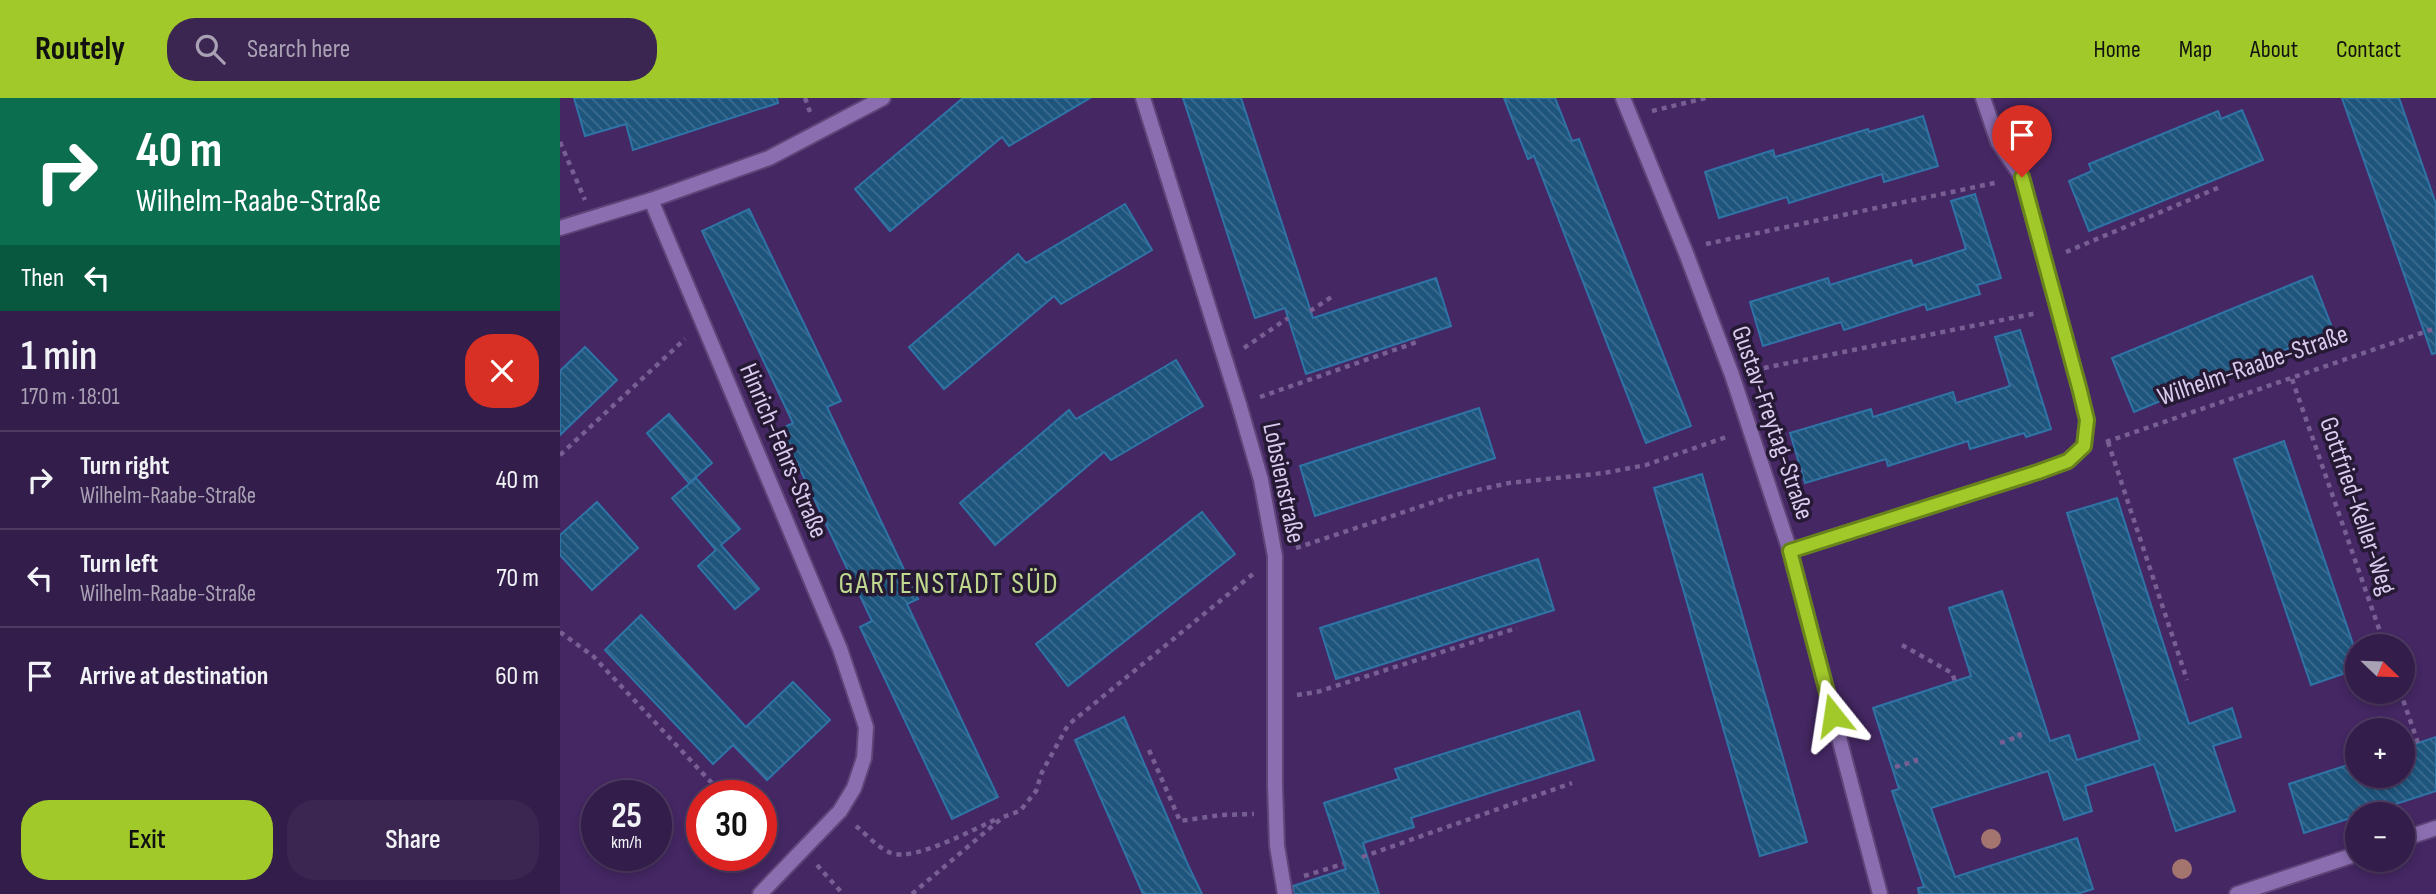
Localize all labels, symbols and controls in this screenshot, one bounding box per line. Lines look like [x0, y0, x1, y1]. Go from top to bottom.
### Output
search box [167, 18, 657, 81]
text: Routely [35, 29, 125, 69]
icon: search [191, 30, 229, 68]
text: Search here [247, 34, 350, 65]
text: Home [2093, 35, 2141, 64]
text: Map [2179, 35, 2212, 64]
text: About [2250, 35, 2298, 64]
text: Contact [2336, 35, 2401, 64]
pin [1992, 105, 2052, 177]
icon: arrive [2003, 116, 2041, 154]
text: 40 m [136, 122, 222, 181]
icon: right [21, 126, 112, 217]
text: Wilhelm-Raabe-Straße [136, 182, 381, 221]
icon: left [78, 259, 116, 297]
text: Then [21, 263, 64, 294]
street label: Wilhelm-Raabe-Straße [2154, 319, 2352, 413]
street label: Gustav-Freytag-Straße [1724, 322, 1820, 524]
text: 1 min [21, 331, 97, 382]
button: close [465, 334, 539, 408]
street label: Hinrich-Fehrs-Straße [732, 359, 834, 543]
text: 170 m · 18:01 [21, 383, 119, 411]
street label: Gottfried-Keller-Weg [2312, 413, 2402, 599]
street label: Lobsienstraße [1255, 420, 1311, 546]
text: Turn right [80, 451, 169, 482]
icon: right [21, 461, 59, 499]
text: 40 m [496, 465, 539, 496]
text: Wilhelm-Raabe-Straße [80, 482, 256, 510]
text: Turn left [80, 549, 158, 580]
icon: left [21, 559, 59, 597]
text: 70 m [496, 563, 539, 594]
district label: GARTENSTADT SÜD [838, 566, 1060, 602]
text: Wilhelm-Raabe-Straße [80, 580, 256, 608]
north arrow [2345, 634, 2415, 704]
map controls [2345, 634, 2415, 872]
icon: arrive [21, 657, 59, 695]
text: Arrive at destination [80, 661, 268, 692]
text: 60 m [495, 661, 539, 692]
position arrow [1796, 678, 1870, 752]
button: + [2345, 718, 2415, 788]
speed limit sign: 30 [686, 780, 777, 871]
text: 25 [611, 795, 642, 838]
button: Exit [21, 800, 273, 880]
button: Share [287, 800, 539, 880]
button: − [2345, 802, 2415, 872]
text: km/h [611, 832, 642, 853]

